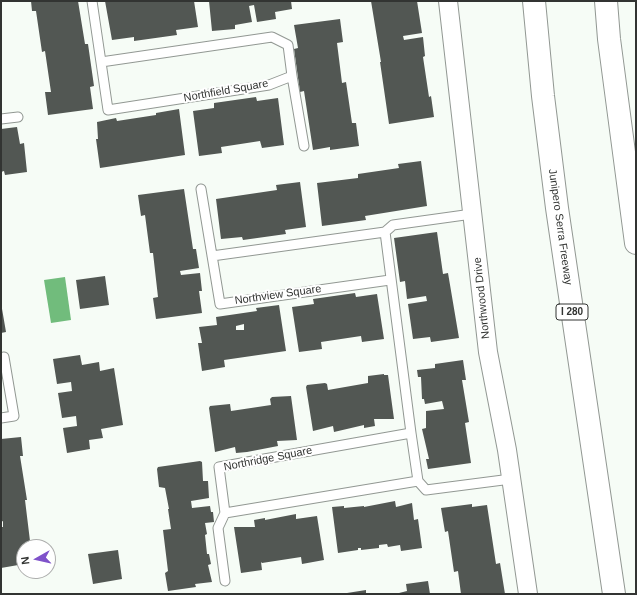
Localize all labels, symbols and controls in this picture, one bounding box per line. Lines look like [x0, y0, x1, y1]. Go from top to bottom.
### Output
street label: Northfield Square [183, 77, 269, 105]
street label: Junipero Serra Freeway [545, 168, 575, 286]
street label: Northwood Drive [471, 257, 493, 339]
street label: Northview Square [234, 282, 322, 308]
road number: I 280 [556, 304, 588, 320]
street label: Northridge Square [223, 444, 313, 474]
north arrow [16, 539, 56, 579]
text: N [19, 556, 32, 565]

